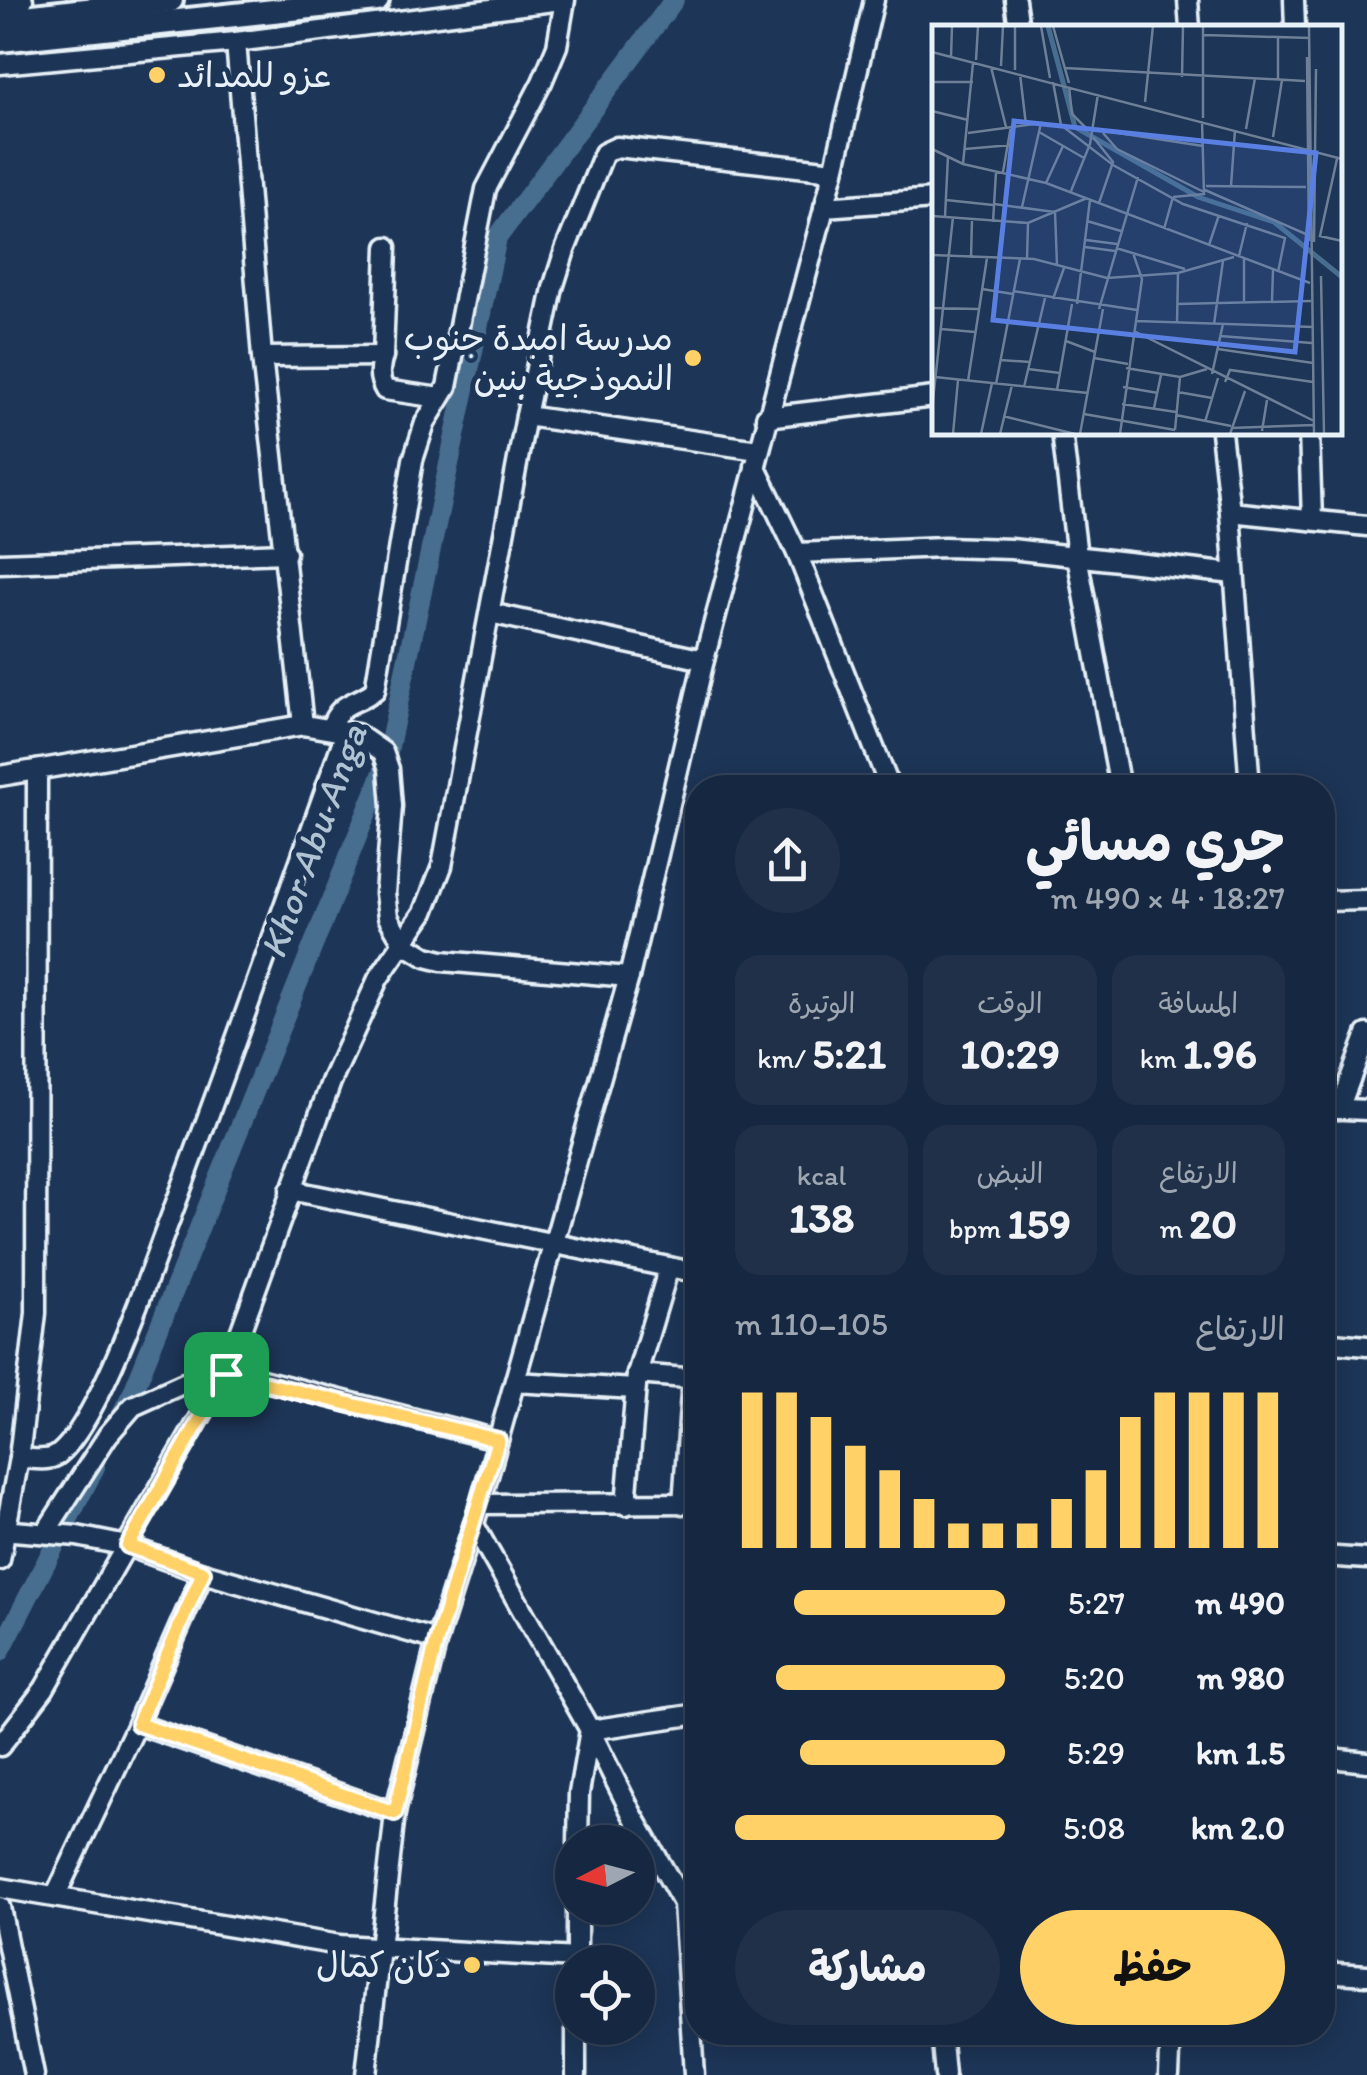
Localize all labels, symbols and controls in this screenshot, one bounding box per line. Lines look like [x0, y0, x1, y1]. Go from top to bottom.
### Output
inset map [932, 25, 1342, 435]
place label: عزو للمدائد [177, 54, 331, 96]
marker: عزو للمدائد [146, 64, 168, 86]
place label: مدرسة امبدة جنوب النموذجية بنين [404, 317, 673, 400]
marker: مدرسة امبدة جنوب النموذجية بنين [682, 347, 704, 369]
water label: Khor Abu Anga [249, 718, 377, 964]
button: share [735, 808, 840, 913]
text: جري مسائي [1025, 808, 1285, 874]
text: 18:27 · 4 × 490 m [1051, 879, 1285, 917]
text: الوتيرة [788, 986, 855, 1020]
text: الوقت [977, 986, 1043, 1020]
text: المسافة [1158, 986, 1238, 1020]
text: 5:21 [812, 1028, 886, 1079]
text: 10:29 [960, 1028, 1060, 1079]
text: 1.96 [1183, 1028, 1257, 1079]
text: /km [757, 1041, 812, 1075]
text: km [1140, 1041, 1183, 1075]
text: النبض [977, 1156, 1043, 1190]
text: الارتفاع [1159, 1156, 1238, 1190]
text: kcal [797, 1158, 847, 1192]
text: 138 [789, 1192, 854, 1243]
text: 159 [1007, 1198, 1071, 1249]
text: 20 [1189, 1198, 1237, 1249]
text: bpm [949, 1211, 1007, 1245]
text: m [1159, 1211, 1189, 1245]
text: 105–110 m [735, 1305, 888, 1343]
text: الارتفاع [1195, 1310, 1285, 1348]
pin [184, 1332, 269, 1417]
icon: arrive [199, 1347, 254, 1402]
text: 5:27 [1068, 1584, 1125, 1622]
text: 490 m [1195, 1584, 1285, 1622]
text: 5:20 [1064, 1659, 1125, 1697]
text: 980 m [1197, 1659, 1285, 1697]
text: 5:29 [1067, 1734, 1125, 1772]
text: 1.5 km [1196, 1734, 1285, 1772]
text: 5:08 [1063, 1809, 1125, 1847]
text: 2.0 km [1191, 1809, 1285, 1847]
north arrow [555, 1825, 655, 1925]
map controls [555, 1825, 655, 2045]
button: مشاركة [735, 1910, 1000, 2025]
button: حفظ [1020, 1910, 1285, 2025]
place label: دكان كمال [316, 1944, 452, 1986]
button: locate [555, 1945, 655, 2045]
marker: دكان كمال [461, 1954, 483, 1976]

